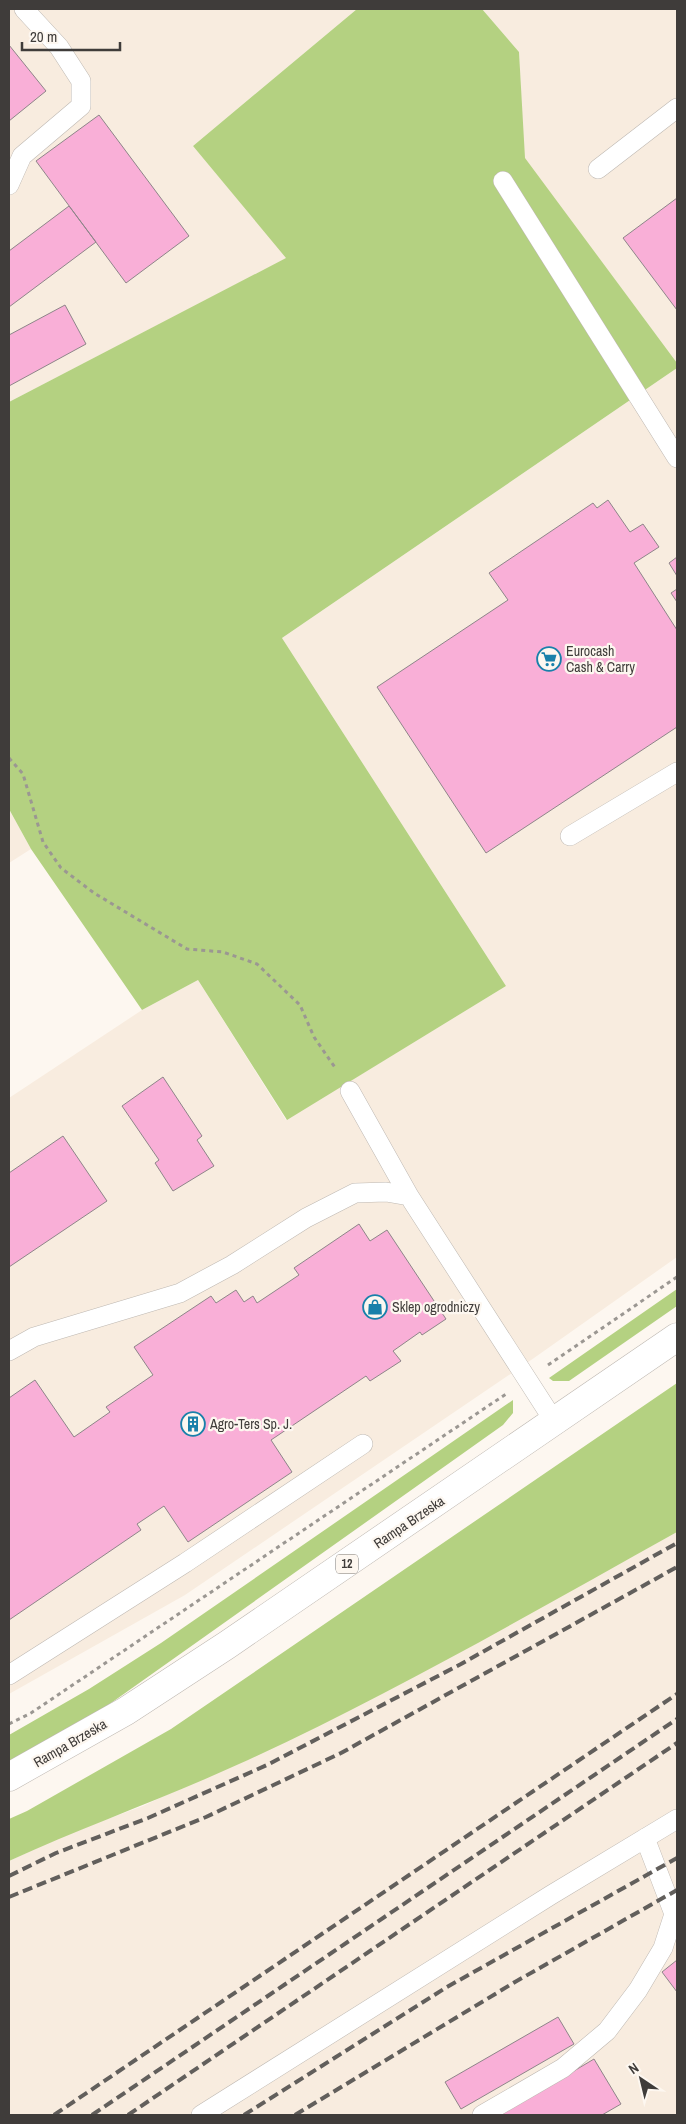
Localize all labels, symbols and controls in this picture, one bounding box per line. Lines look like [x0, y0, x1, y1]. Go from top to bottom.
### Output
scale bar [22, 20, 120, 52]
text: 20 m [30, 26, 57, 47]
place label: Eurocash Cash & Carry [566, 642, 635, 676]
supermarket icon: Eurocash Cash & Carry [536, 646, 562, 672]
shop icon: Sklep ogrodniczy [362, 1294, 388, 1320]
place label: Sklep ogrodniczy [392, 1298, 480, 1316]
building icon: Agro-Ters Sp. J. [180, 1411, 206, 1437]
place label: Agro-Ters Sp. J. [209, 1415, 292, 1433]
street label: Rampa Brzeska [370, 1491, 448, 1552]
road number: 12 [336, 1555, 358, 1574]
street label: Rampa Brzeska [30, 1714, 110, 1771]
north arrow [616, 2054, 666, 2104]
text: N [625, 2059, 642, 2078]

